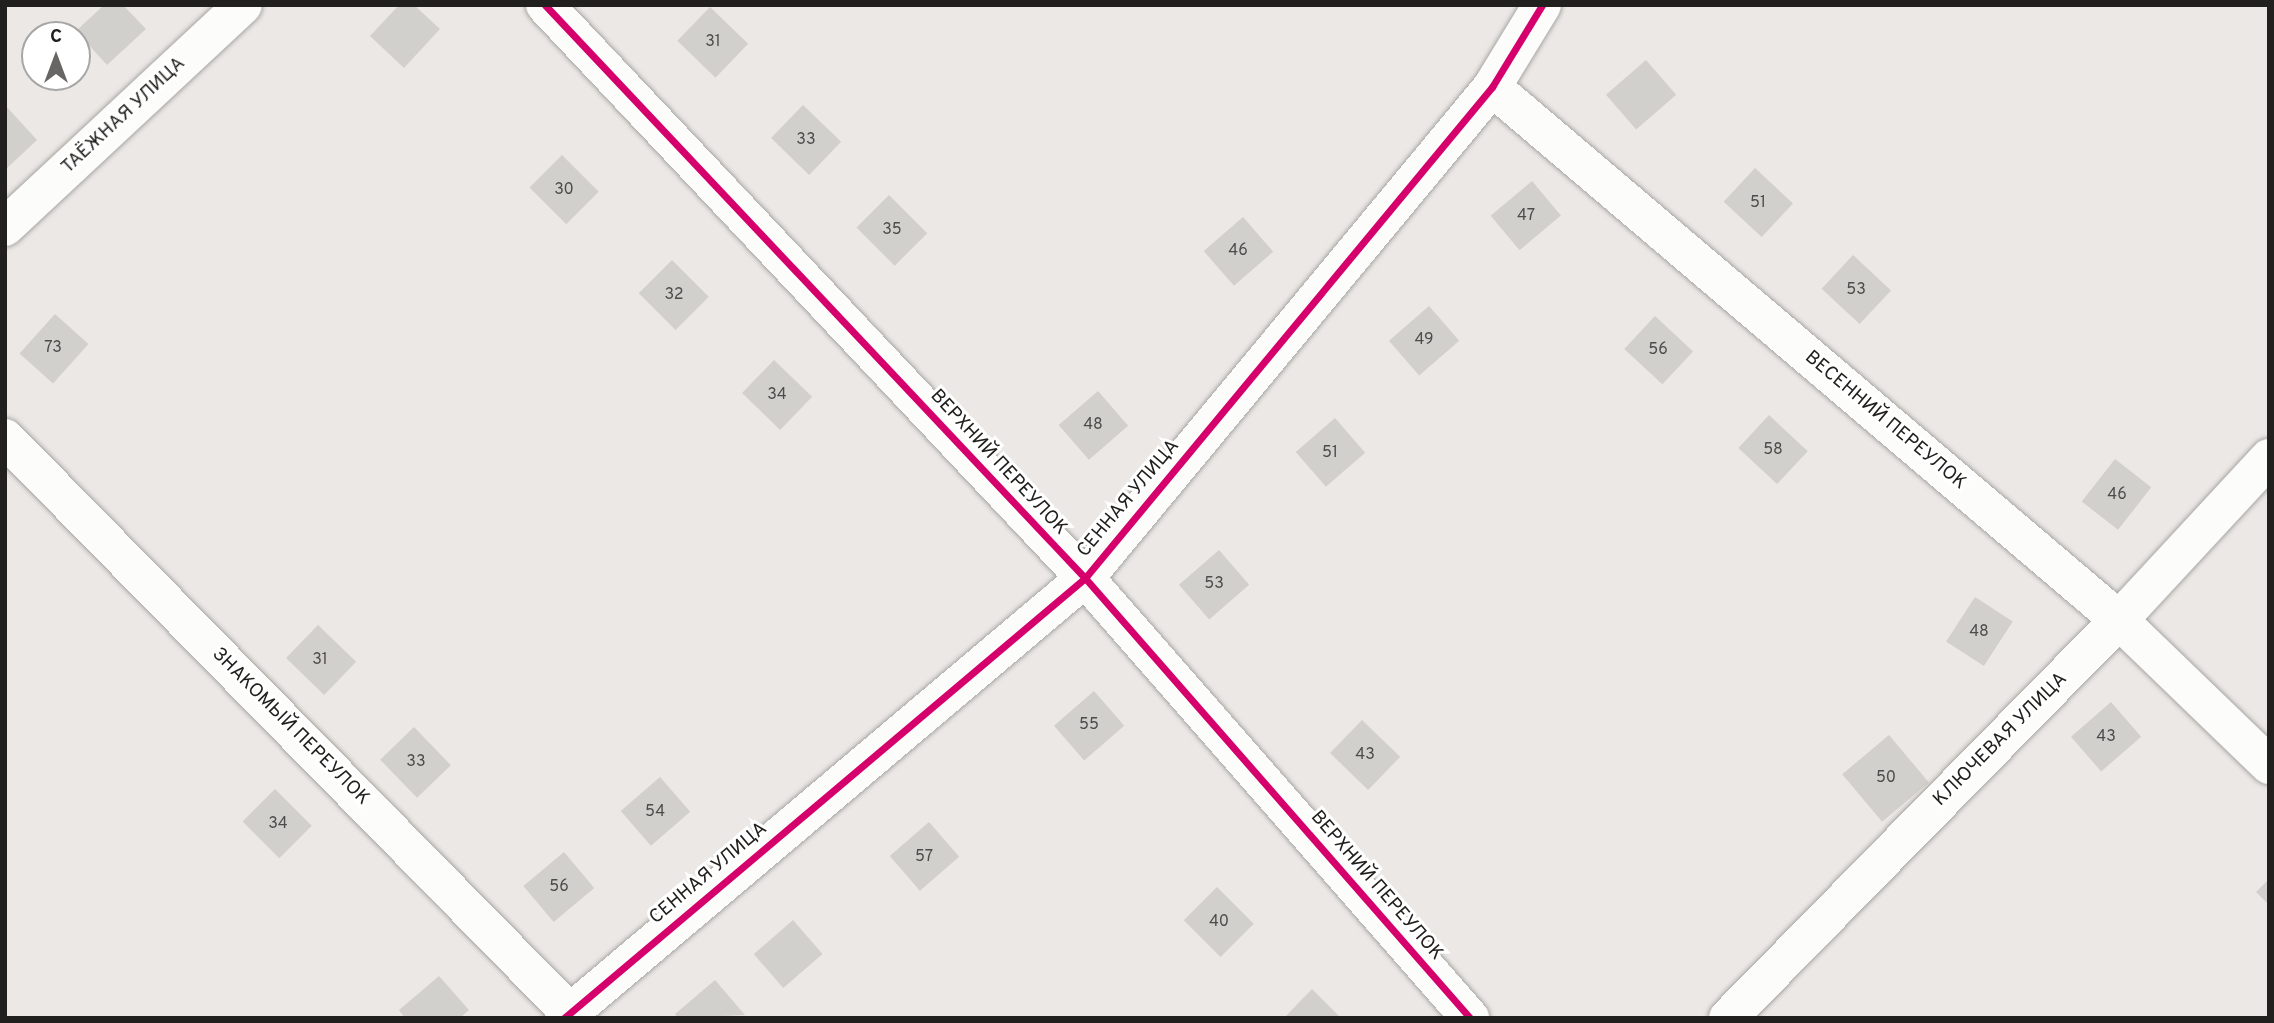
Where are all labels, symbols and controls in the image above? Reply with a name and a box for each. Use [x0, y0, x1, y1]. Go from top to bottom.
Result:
north arrow [21, 21, 91, 91]
text: С [50, 25, 62, 49]
house number: 31 [705, 32, 721, 52]
street label: ТАЁЖНАЯ УЛИЦА [57, 53, 191, 179]
house number: 33 [796, 130, 816, 150]
house number: 30 [554, 180, 574, 200]
house number: 51 [1750, 193, 1766, 213]
house number: 47 [1517, 206, 1535, 226]
house number: 35 [882, 220, 902, 240]
house number: 46 [1228, 241, 1248, 261]
house number: 53 [1846, 280, 1866, 300]
house number: 32 [664, 285, 684, 305]
house number: 49 [1414, 330, 1434, 350]
house number: 73 [44, 338, 62, 358]
house number: 56 [1648, 340, 1668, 360]
street label: ВЕСЕННИЙ ПЕРЕУЛОК [1800, 347, 1970, 495]
house number: 34 [767, 385, 787, 405]
street label: ВЕРХНИЙ ПЕРЕУЛОК [925, 386, 1071, 540]
house number: 48 [1083, 415, 1103, 435]
street label: СЕННАЯ УЛИЦА [1073, 436, 1185, 562]
house number: 58 [1763, 440, 1783, 460]
house number: 51 [1322, 443, 1338, 463]
house number: 46 [2107, 485, 2127, 505]
house number: 53 [1204, 574, 1224, 594]
house number: 48 [1969, 622, 1989, 642]
street label: ЗНАКОМЫЙ ПЕРЕУЛОК [207, 644, 373, 810]
house number: 31 [312, 650, 328, 670]
street label: КЛЮЧЕВАЯ УЛИЦА [1929, 668, 2073, 812]
house number: 55 [1079, 715, 1099, 735]
house number: 43 [2096, 727, 2116, 747]
house number: 43 [1355, 745, 1375, 765]
house number: 33 [406, 752, 426, 772]
house number: 50 [1876, 768, 1896, 788]
house number: 54 [645, 802, 665, 822]
street label: ВЕРХНИЙ ПЕРЕУЛОК [1305, 807, 1447, 965]
house number: 34 [268, 814, 288, 834]
street label: СЕННАЯ УЛИЦА [646, 818, 772, 930]
house number: 57 [915, 847, 933, 867]
house number: 56 [549, 877, 569, 897]
house number: 40 [1209, 912, 1229, 932]

